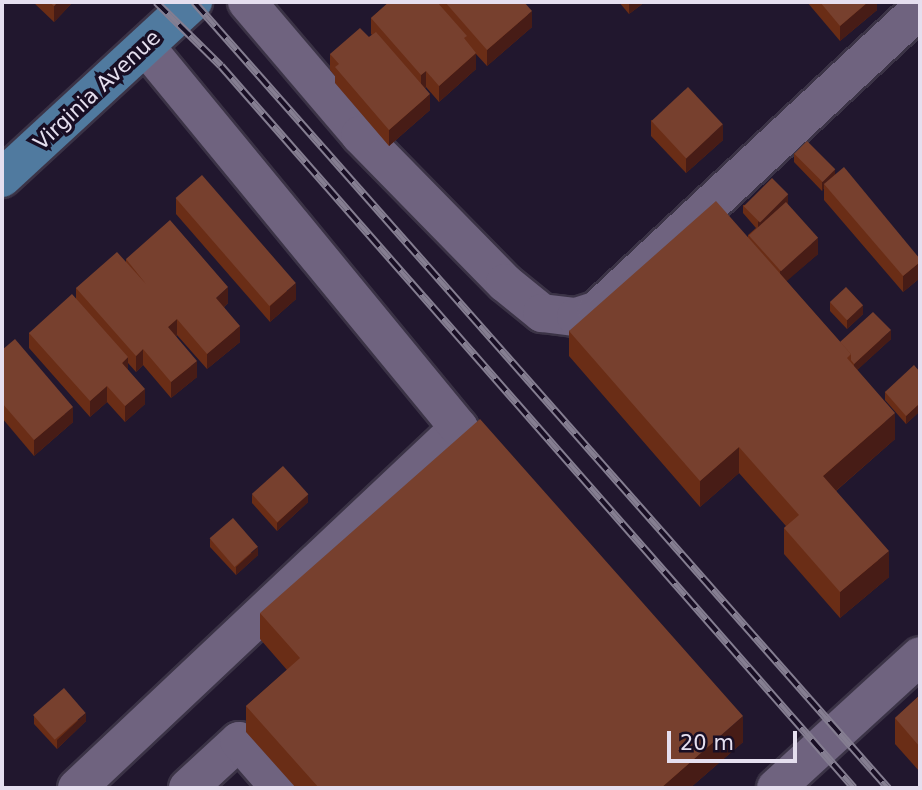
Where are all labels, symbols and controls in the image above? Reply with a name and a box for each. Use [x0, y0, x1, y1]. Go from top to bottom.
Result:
street label: Virginia Avenue [28, 25, 166, 155]
scale bar [670, 716, 800, 760]
text: 20 m [680, 731, 734, 755]

